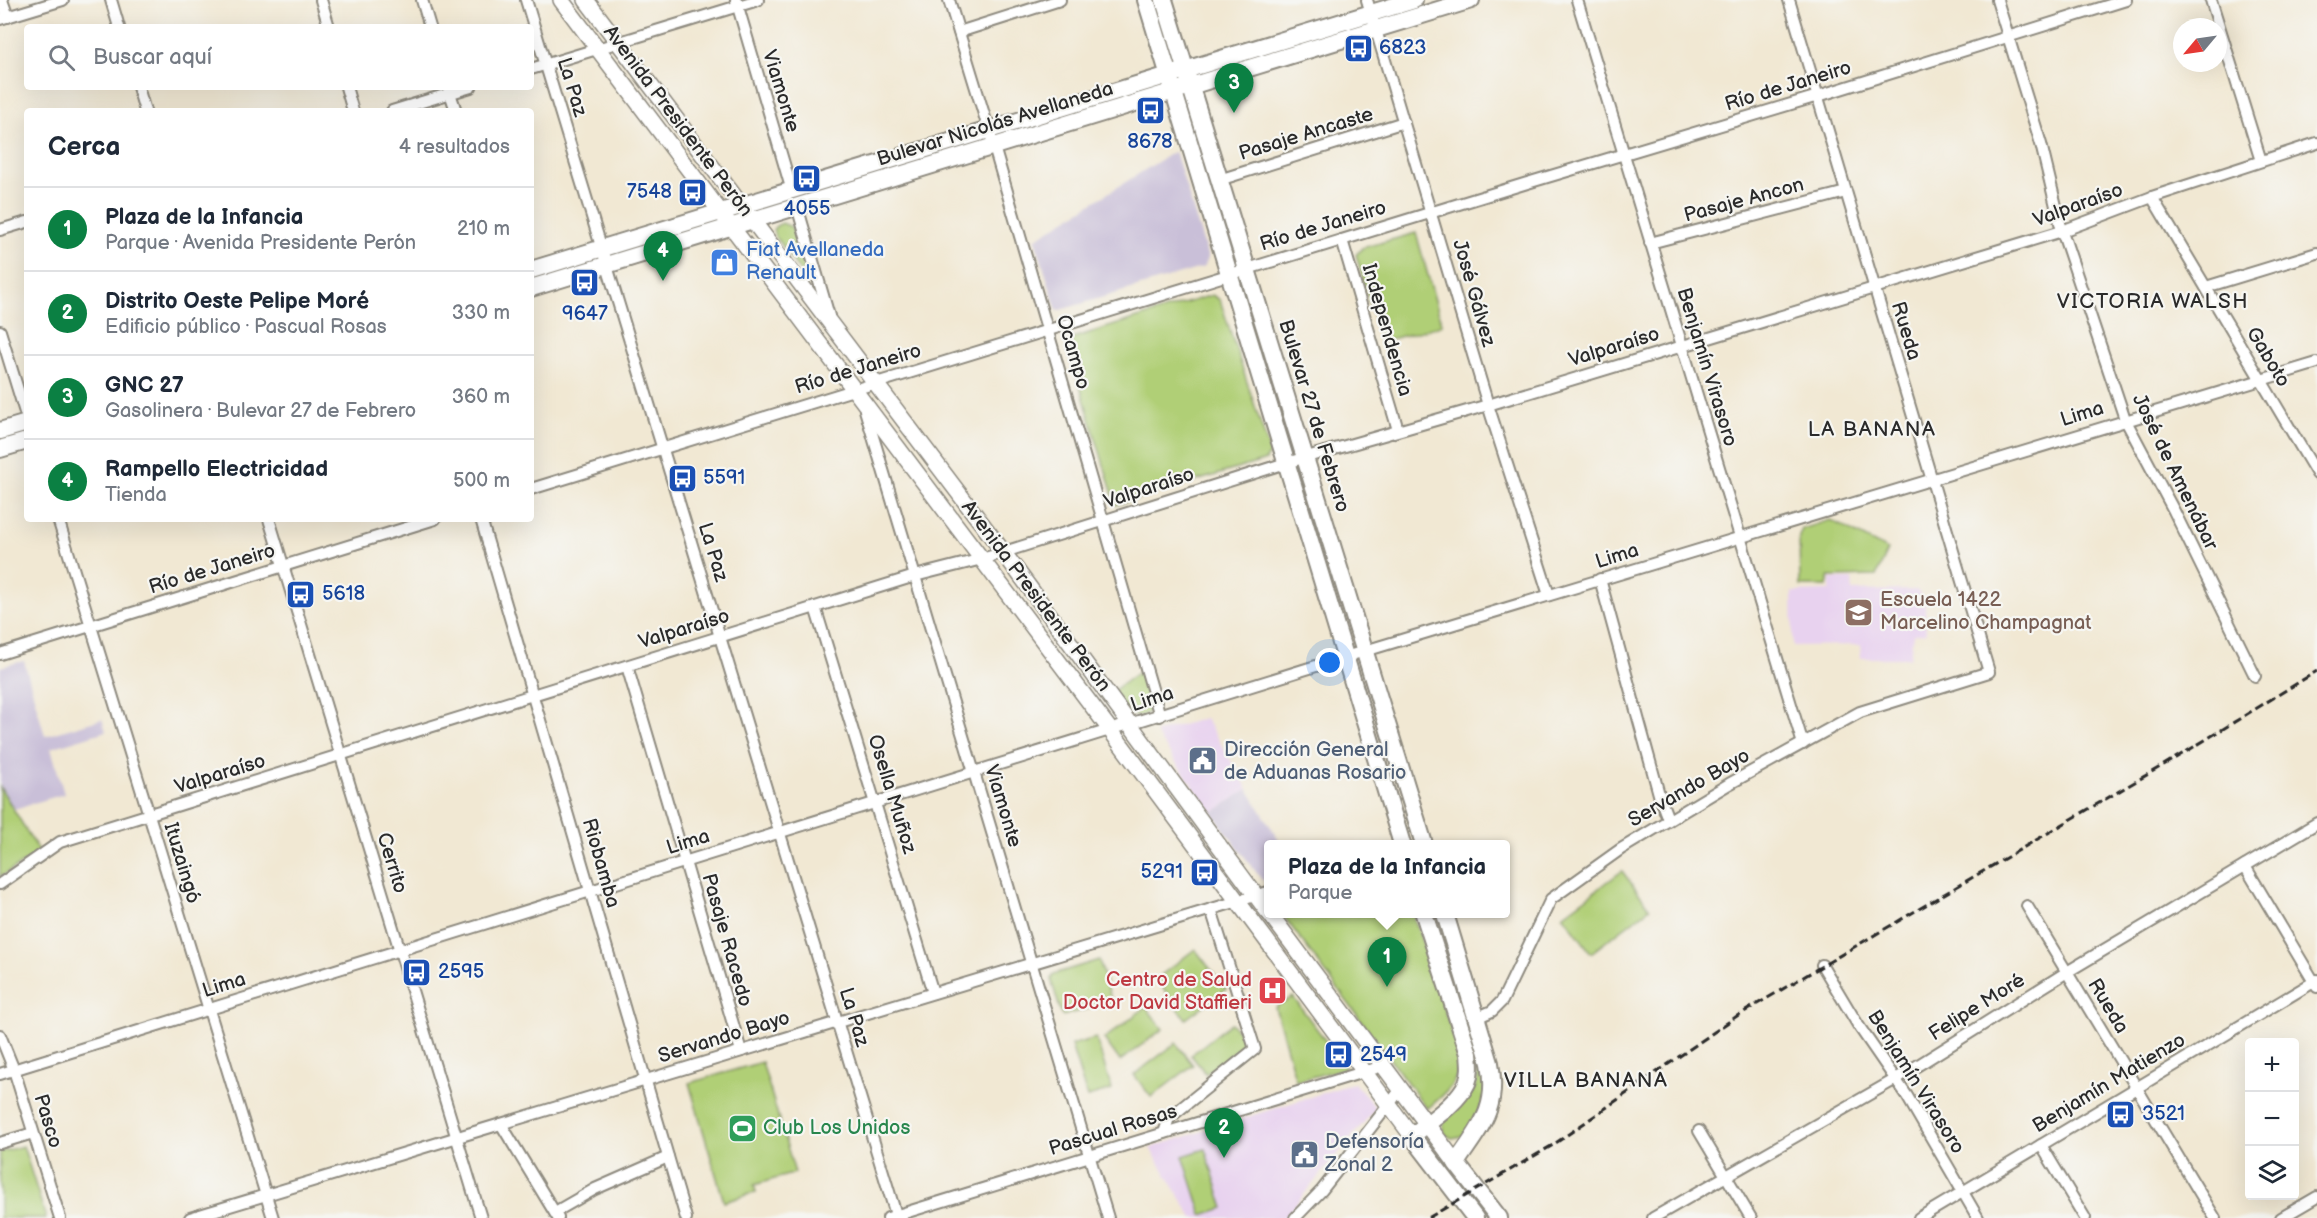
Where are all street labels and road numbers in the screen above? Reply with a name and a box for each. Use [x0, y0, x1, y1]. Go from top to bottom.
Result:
street label: Avenida Presidente Perón [598, 21, 758, 221]
street label: Viamonte [757, 47, 805, 135]
street label: La Paz [552, 55, 592, 120]
street label: Río de Janeiro [1722, 55, 1854, 117]
street label: Bulevar Nicolás Avellaneda [874, 77, 1116, 171]
street label: Pasaje Ancaste [1236, 102, 1376, 166]
street label: Pasaje Ancon [1681, 172, 1807, 228]
street label: Valparaíso [2030, 178, 2126, 232]
street label: Río de Janeiro [1257, 195, 1389, 257]
street label: José Gálvez [1447, 237, 1501, 350]
street label: Independencia [1357, 261, 1417, 399]
street label: Benjamín Virasoro [1671, 285, 1743, 449]
street label: Rueda [1886, 299, 1926, 363]
street label: Ocampo [1051, 312, 1095, 392]
street label: Bulevar 27 de Febrero [1273, 317, 1355, 515]
street label: Valparaíso [1566, 322, 1662, 372]
street label: Gaboto [2241, 323, 2295, 391]
street label: Río de Janeiro [792, 338, 924, 400]
street label: José de Amenábar [2127, 390, 2223, 555]
street label: Lima [2057, 396, 2107, 432]
street label: Valparaíso [1101, 462, 1197, 514]
street label: Avenida Presidente Perón [956, 496, 1116, 696]
street label: La Paz [693, 520, 733, 585]
street label: Río de Janeiro [146, 538, 278, 600]
street label: Lima [1592, 538, 1642, 574]
street label: Valparaíso [636, 604, 732, 654]
street label: Lima [1127, 681, 1177, 717]
street label: Osella Muñoz [863, 732, 922, 857]
street label: Servando Bayo [1624, 744, 1754, 832]
street label: Valparaíso [172, 749, 268, 799]
street label: Viamonte [979, 762, 1027, 850]
street label: Riobamba [577, 815, 625, 911]
street label: Ituzaingó [158, 820, 206, 906]
street label: Lima [663, 824, 713, 860]
street label: Cerrito [371, 830, 413, 896]
street label: Pasaje Racedo [697, 871, 757, 1009]
street label: Lima [199, 967, 249, 1003]
street label: Felipe Moré [1925, 968, 2029, 1046]
street label: Rueda [2082, 974, 2134, 1038]
street label: La Paz [834, 985, 874, 1050]
street label: Servando Bayo [655, 1006, 793, 1068]
street label: Benjamín Virasoro [1862, 1006, 1970, 1158]
street label: Benjamín Matienzo [2028, 1028, 2190, 1138]
street label: Pasco [28, 1091, 68, 1151]
street label: Pascual Rosas [1046, 1099, 1180, 1161]

